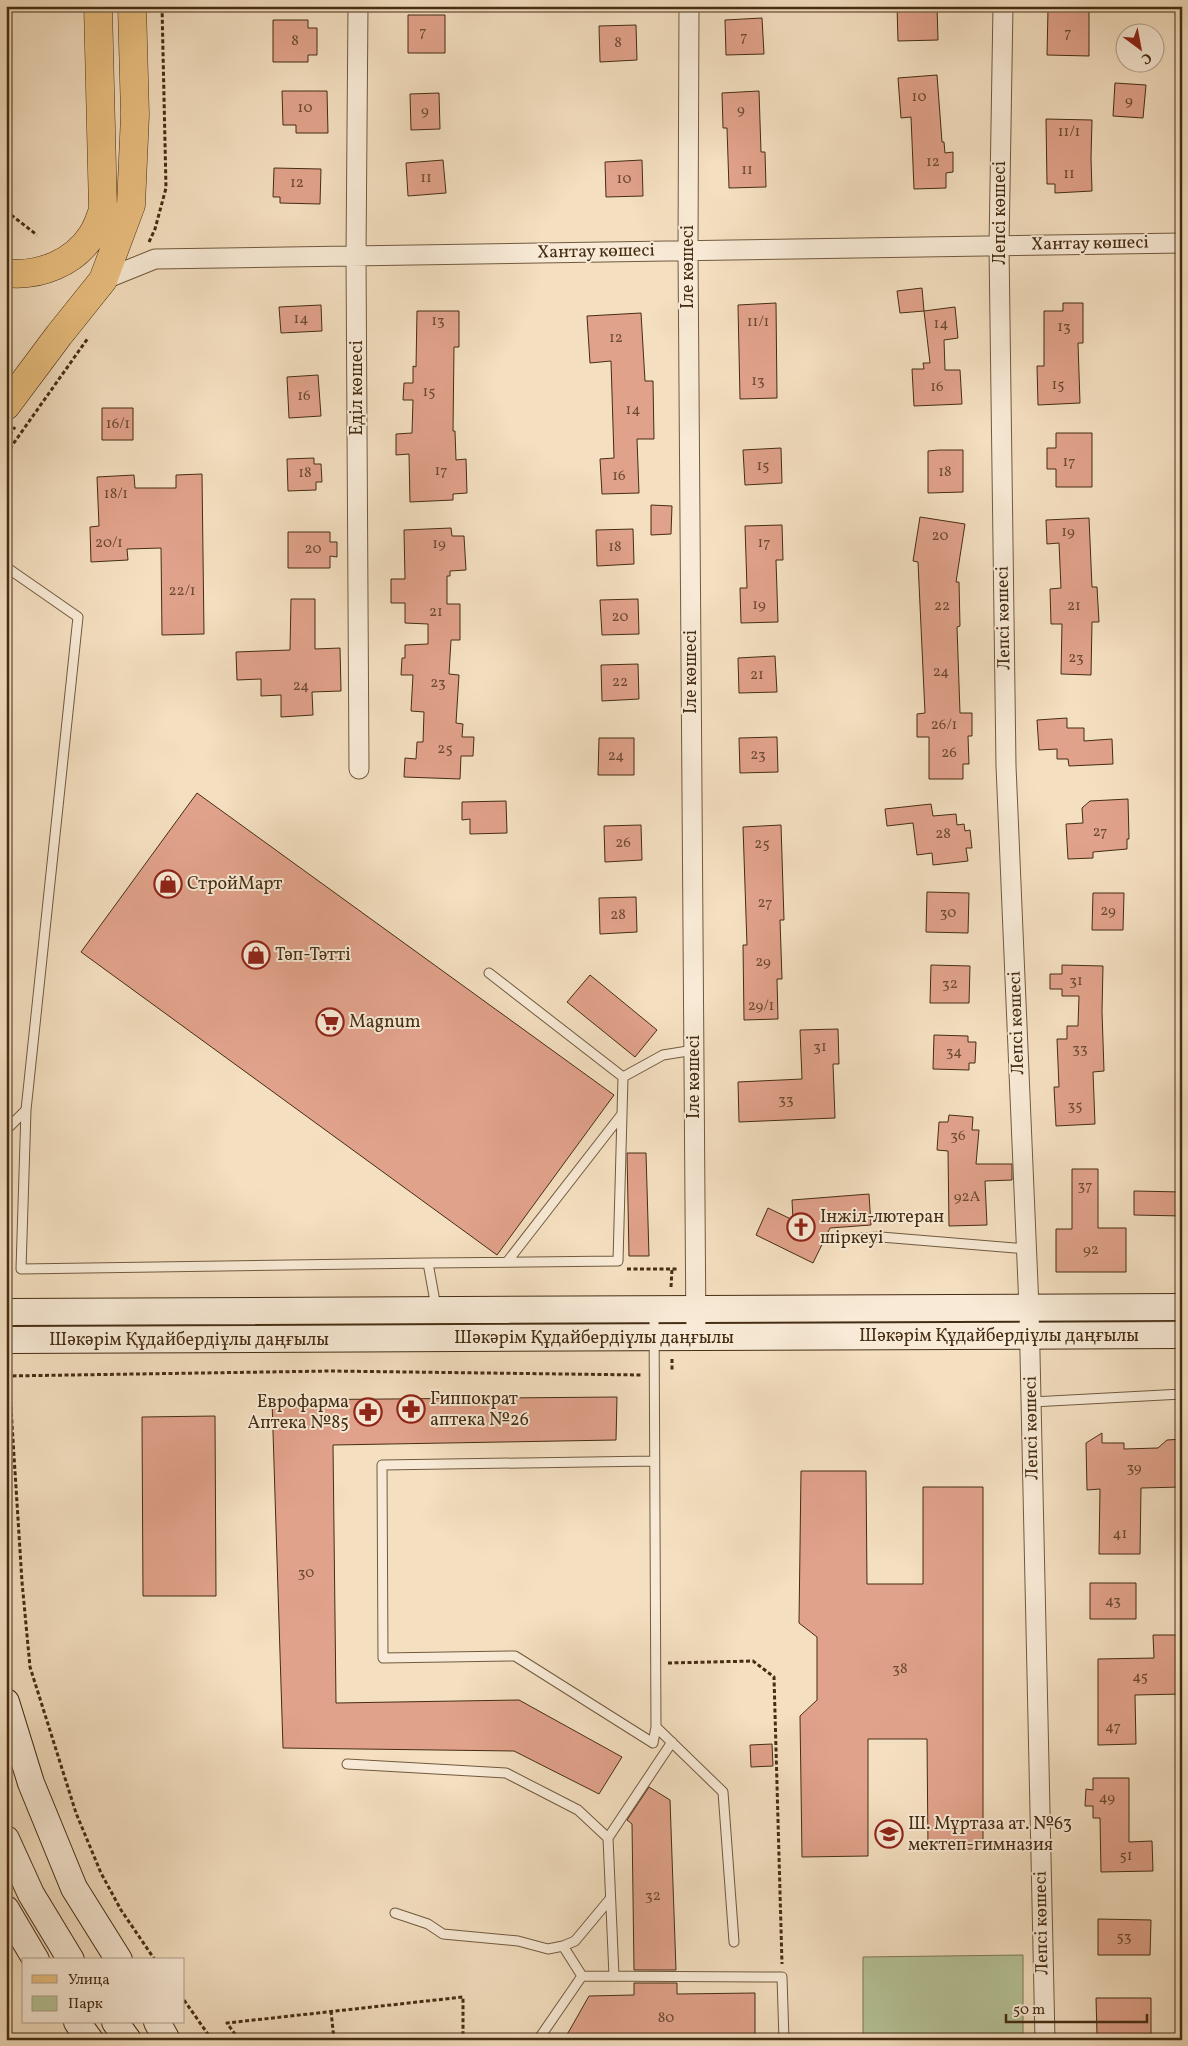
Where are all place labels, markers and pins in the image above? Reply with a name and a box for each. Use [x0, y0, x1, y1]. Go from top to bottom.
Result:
shop icon: СтройМарт [153, 869, 183, 899]
place label: СтройМарт [187, 872, 282, 897]
shop icon: Тәп-Тәтті [241, 940, 271, 970]
place label: Тәп-Тәтті [275, 943, 351, 968]
supermarket icon: Magnum [315, 1007, 345, 1037]
place label: Magnum [349, 1010, 421, 1035]
place label: Інжіл-лютеран шіркеуі [820, 1205, 944, 1251]
church icon: Інжіл-лютеран шіркеуі [786, 1212, 816, 1242]
place label: Гиппократ аптека №26 [430, 1387, 529, 1433]
place label: Еврофарма Аптека №85 [248, 1390, 349, 1436]
pharmacy icon: Гиппократ аптека №26 [396, 1394, 426, 1424]
pharmacy icon: Еврофарма Аптека №85 [353, 1397, 383, 1427]
place label: Ш. Мұртаза ат. №63 мектеп-гимназия [908, 1812, 1072, 1858]
school or university icon: Ш. Мұртаза ат. №63 мектеп-гимназия [874, 1819, 904, 1849]

